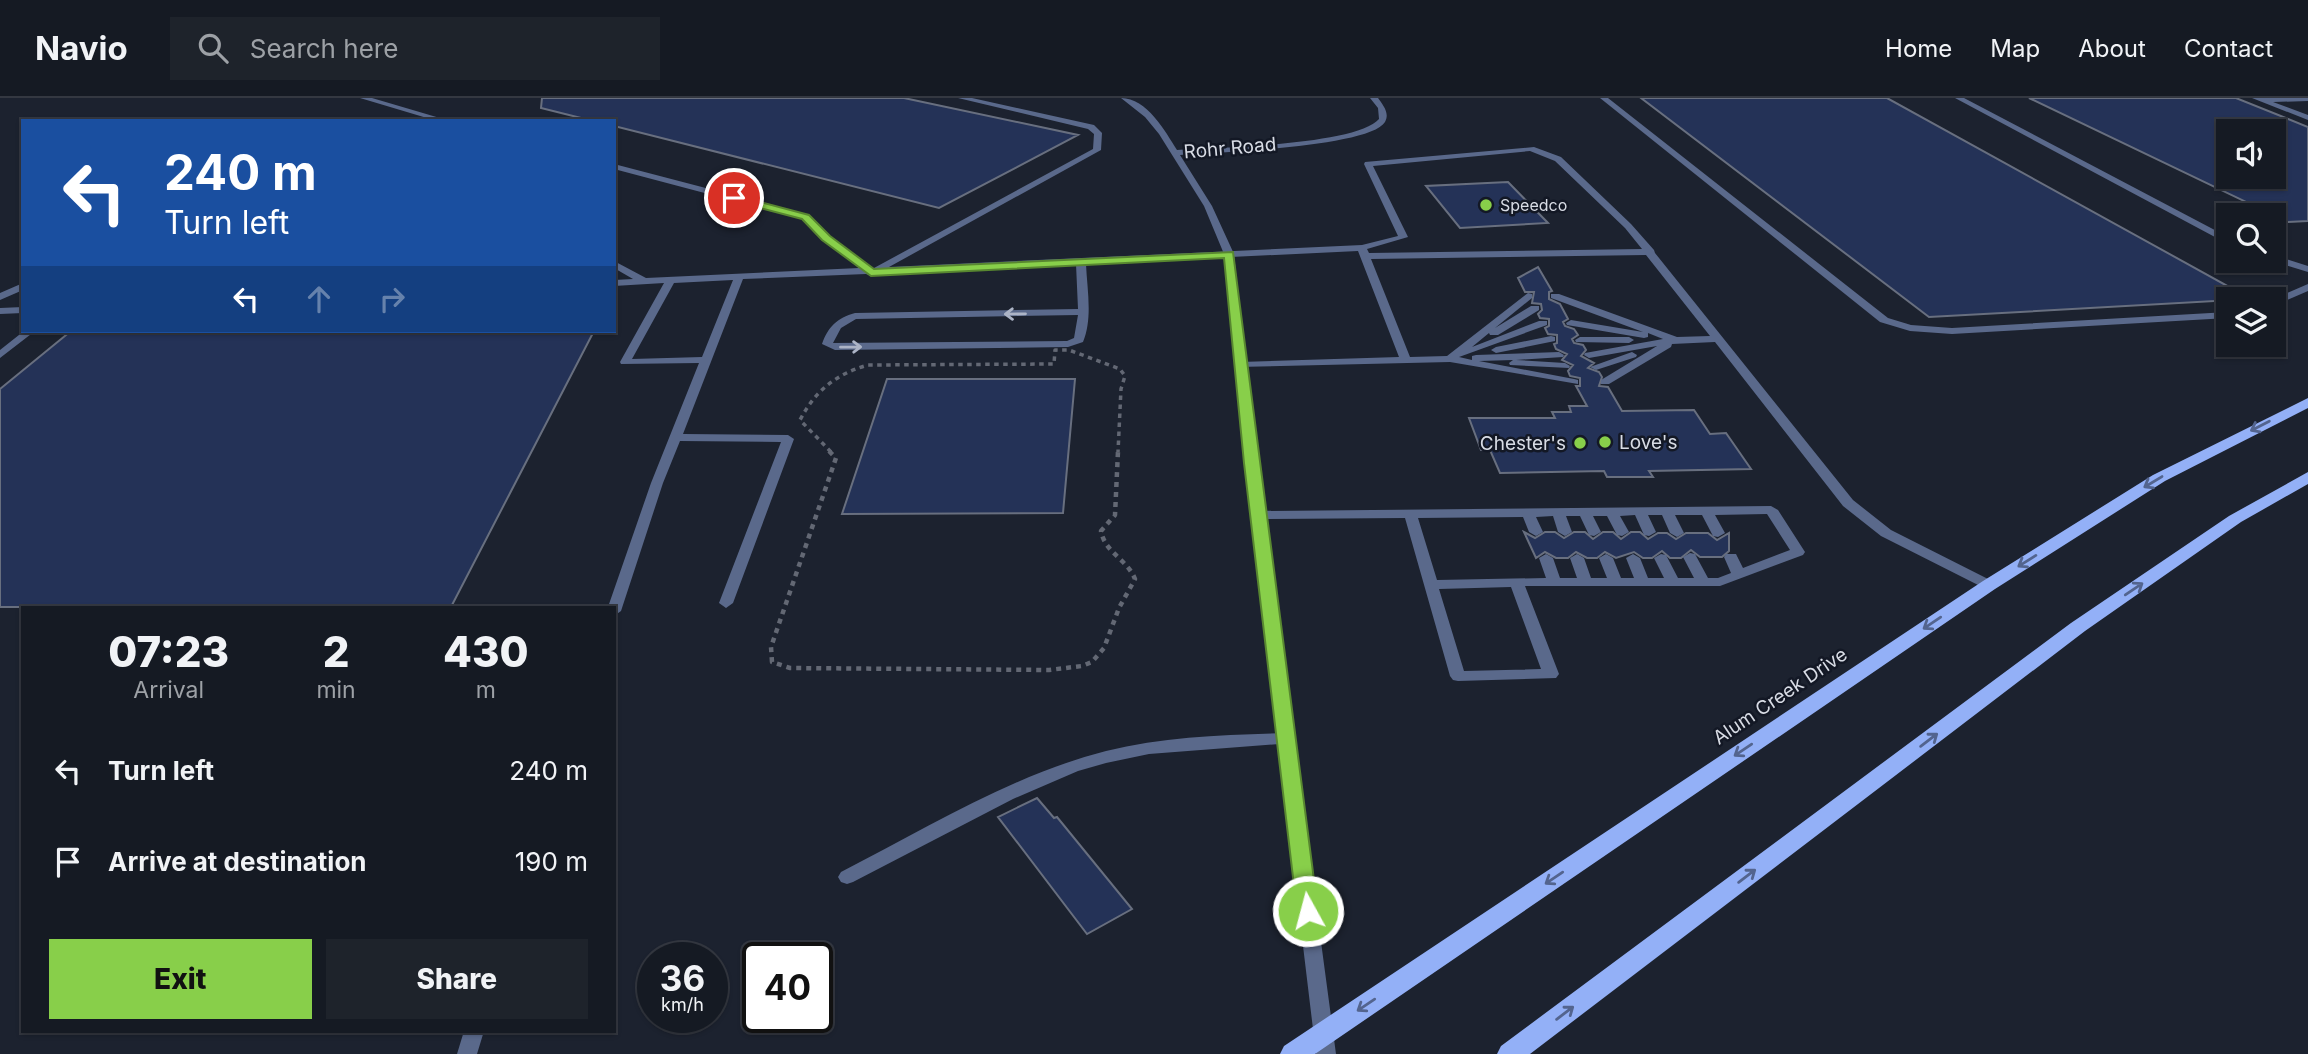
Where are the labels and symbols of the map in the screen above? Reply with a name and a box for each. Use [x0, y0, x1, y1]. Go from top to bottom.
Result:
street label: Rohr Road [1183, 132, 1277, 164]
pin [704, 168, 764, 228]
place label: Speedco [1500, 195, 1567, 215]
marker: Speedco [1478, 197, 1494, 213]
one-way arrow [1004, 307, 1027, 321]
one-way arrow [839, 340, 862, 354]
one-way arrow [2250, 419, 2271, 433]
place label: Love's [1619, 431, 1678, 454]
place label: Chester's [1480, 432, 1566, 455]
marker: Love's [1597, 434, 1613, 450]
marker: Chester's [1572, 435, 1588, 451]
one-way arrow [2143, 476, 2163, 490]
one-way arrow [2018, 554, 2038, 568]
one-way arrow [2124, 581, 2143, 596]
one-way arrow [1923, 616, 1942, 630]
street label: Alum Creek Drive [1709, 643, 1851, 749]
one-way arrow [1919, 732, 1937, 747]
one-way arrow [1734, 743, 1753, 757]
one-way arrow [1737, 869, 1756, 884]
one-way arrow [1545, 871, 1565, 885]
position arrow [1271, 874, 1345, 948]
speed limit sign: 40 [742, 942, 833, 1033]
one-way arrow [1357, 998, 1376, 1012]
one-way arrow [1555, 1006, 1574, 1020]

